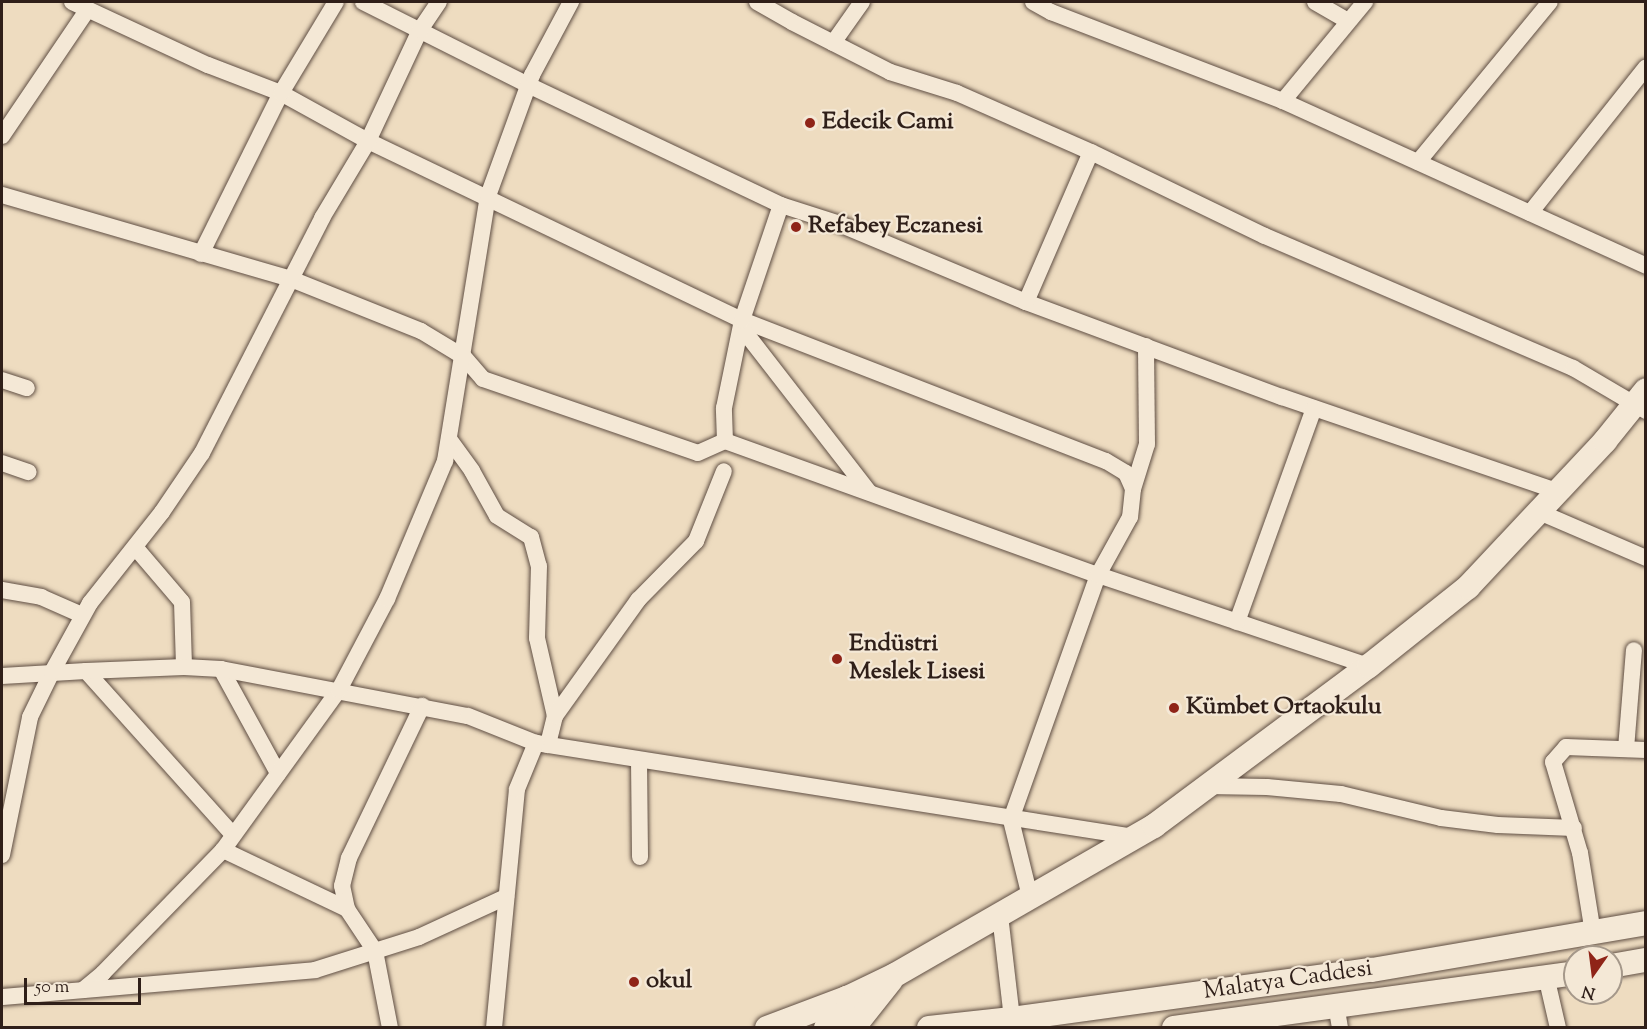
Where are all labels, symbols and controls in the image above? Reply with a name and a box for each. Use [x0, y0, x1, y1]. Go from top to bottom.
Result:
place label: Edecik Cami [822, 109, 954, 137]
marker: Edecik Cami [803, 116, 817, 130]
place label: Refabey Eczanesi [808, 213, 983, 241]
marker: Refabey Eczanesi [789, 220, 803, 234]
place label: Endüstri Meslek Lisesi [849, 631, 985, 687]
marker: Endüstri Meslek Lisesi [830, 652, 844, 666]
place label: Kümbet Ortaokulu [1186, 694, 1382, 722]
marker: Kümbet Ortaokulu [1167, 701, 1181, 715]
north arrow [1563, 945, 1623, 1005]
street label: Malatya Caddesi [1201, 955, 1375, 1007]
scale bar [27, 966, 144, 1004]
place label: okul [646, 968, 692, 996]
text: 50 m [35, 975, 69, 1001]
marker: okul [627, 975, 641, 989]
text: N [1580, 978, 1598, 1004]

